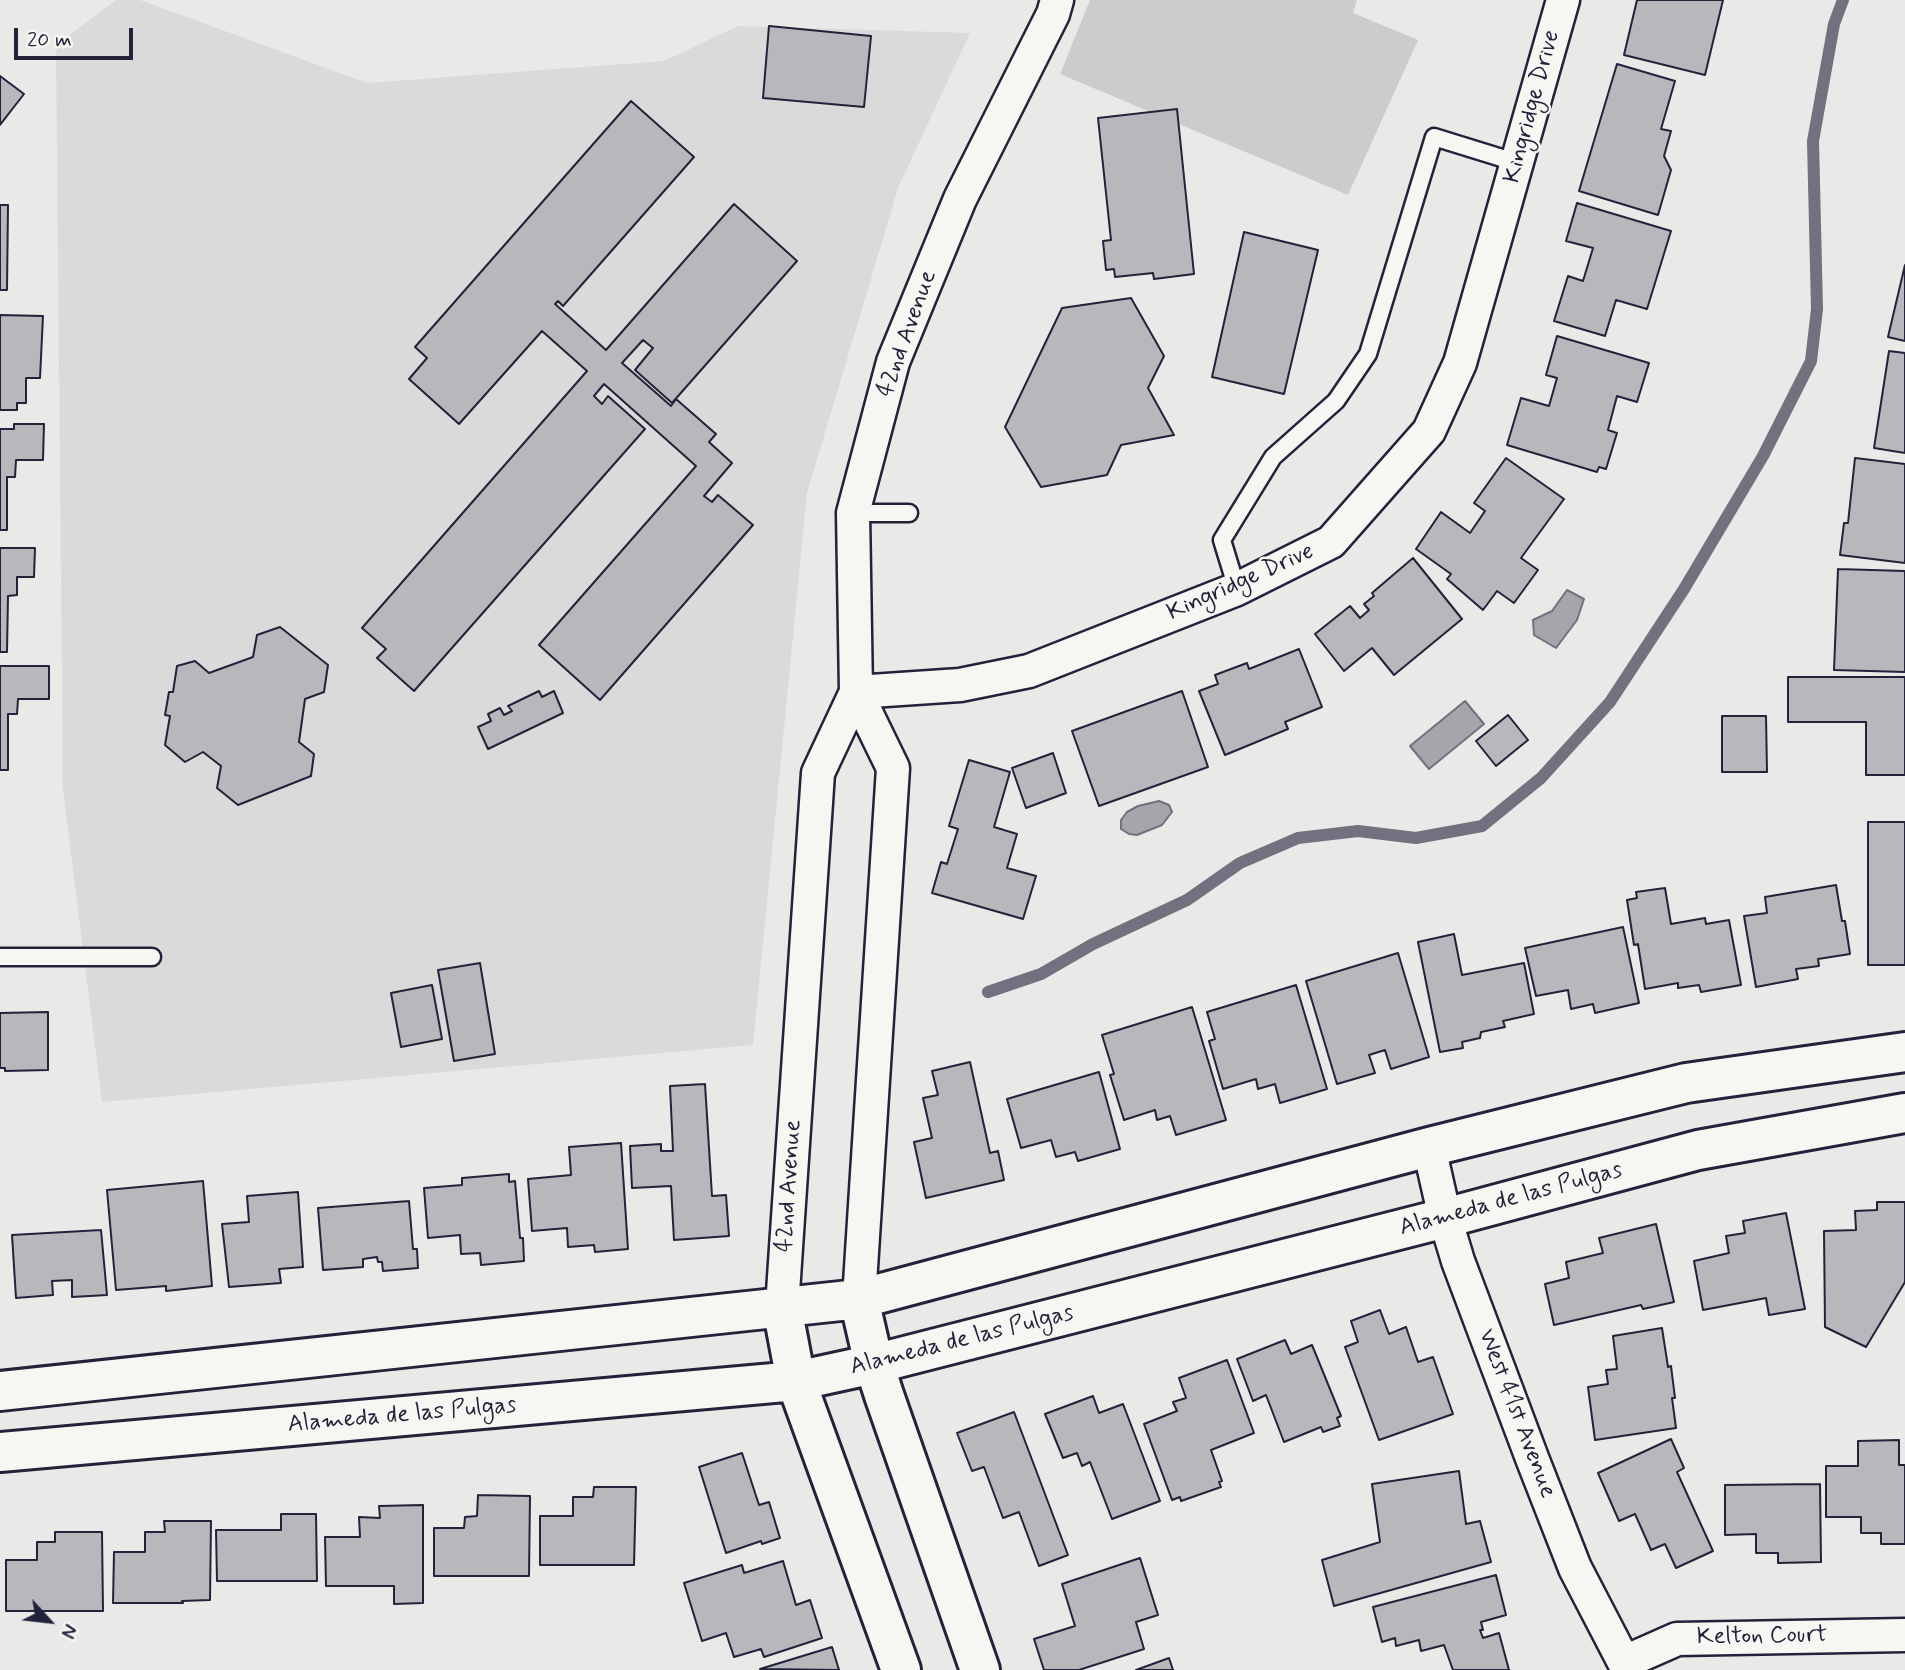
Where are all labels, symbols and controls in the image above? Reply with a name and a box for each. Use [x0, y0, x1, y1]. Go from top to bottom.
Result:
scale bar [18, 14, 136, 58]
text: 20 m [27, 26, 72, 54]
street label: Kingridge Drive [1499, 27, 1567, 187]
street label: 42nd Avenue [872, 267, 944, 401]
street label: Kingridge Drive [1163, 538, 1319, 628]
street label: 42nd Avenue [771, 1119, 809, 1253]
street label: Alameda de las Pulgas [1396, 1156, 1626, 1244]
street label: Alameda de las Pulgas [847, 1299, 1077, 1383]
street label: West 41st Avenue [1471, 1326, 1561, 1502]
street label: Alameda de las Pulgas [286, 1392, 518, 1440]
north arrow [14, 1586, 84, 1656]
text: N [54, 1619, 82, 1642]
street label: Kelton Court [1696, 1621, 1828, 1653]

